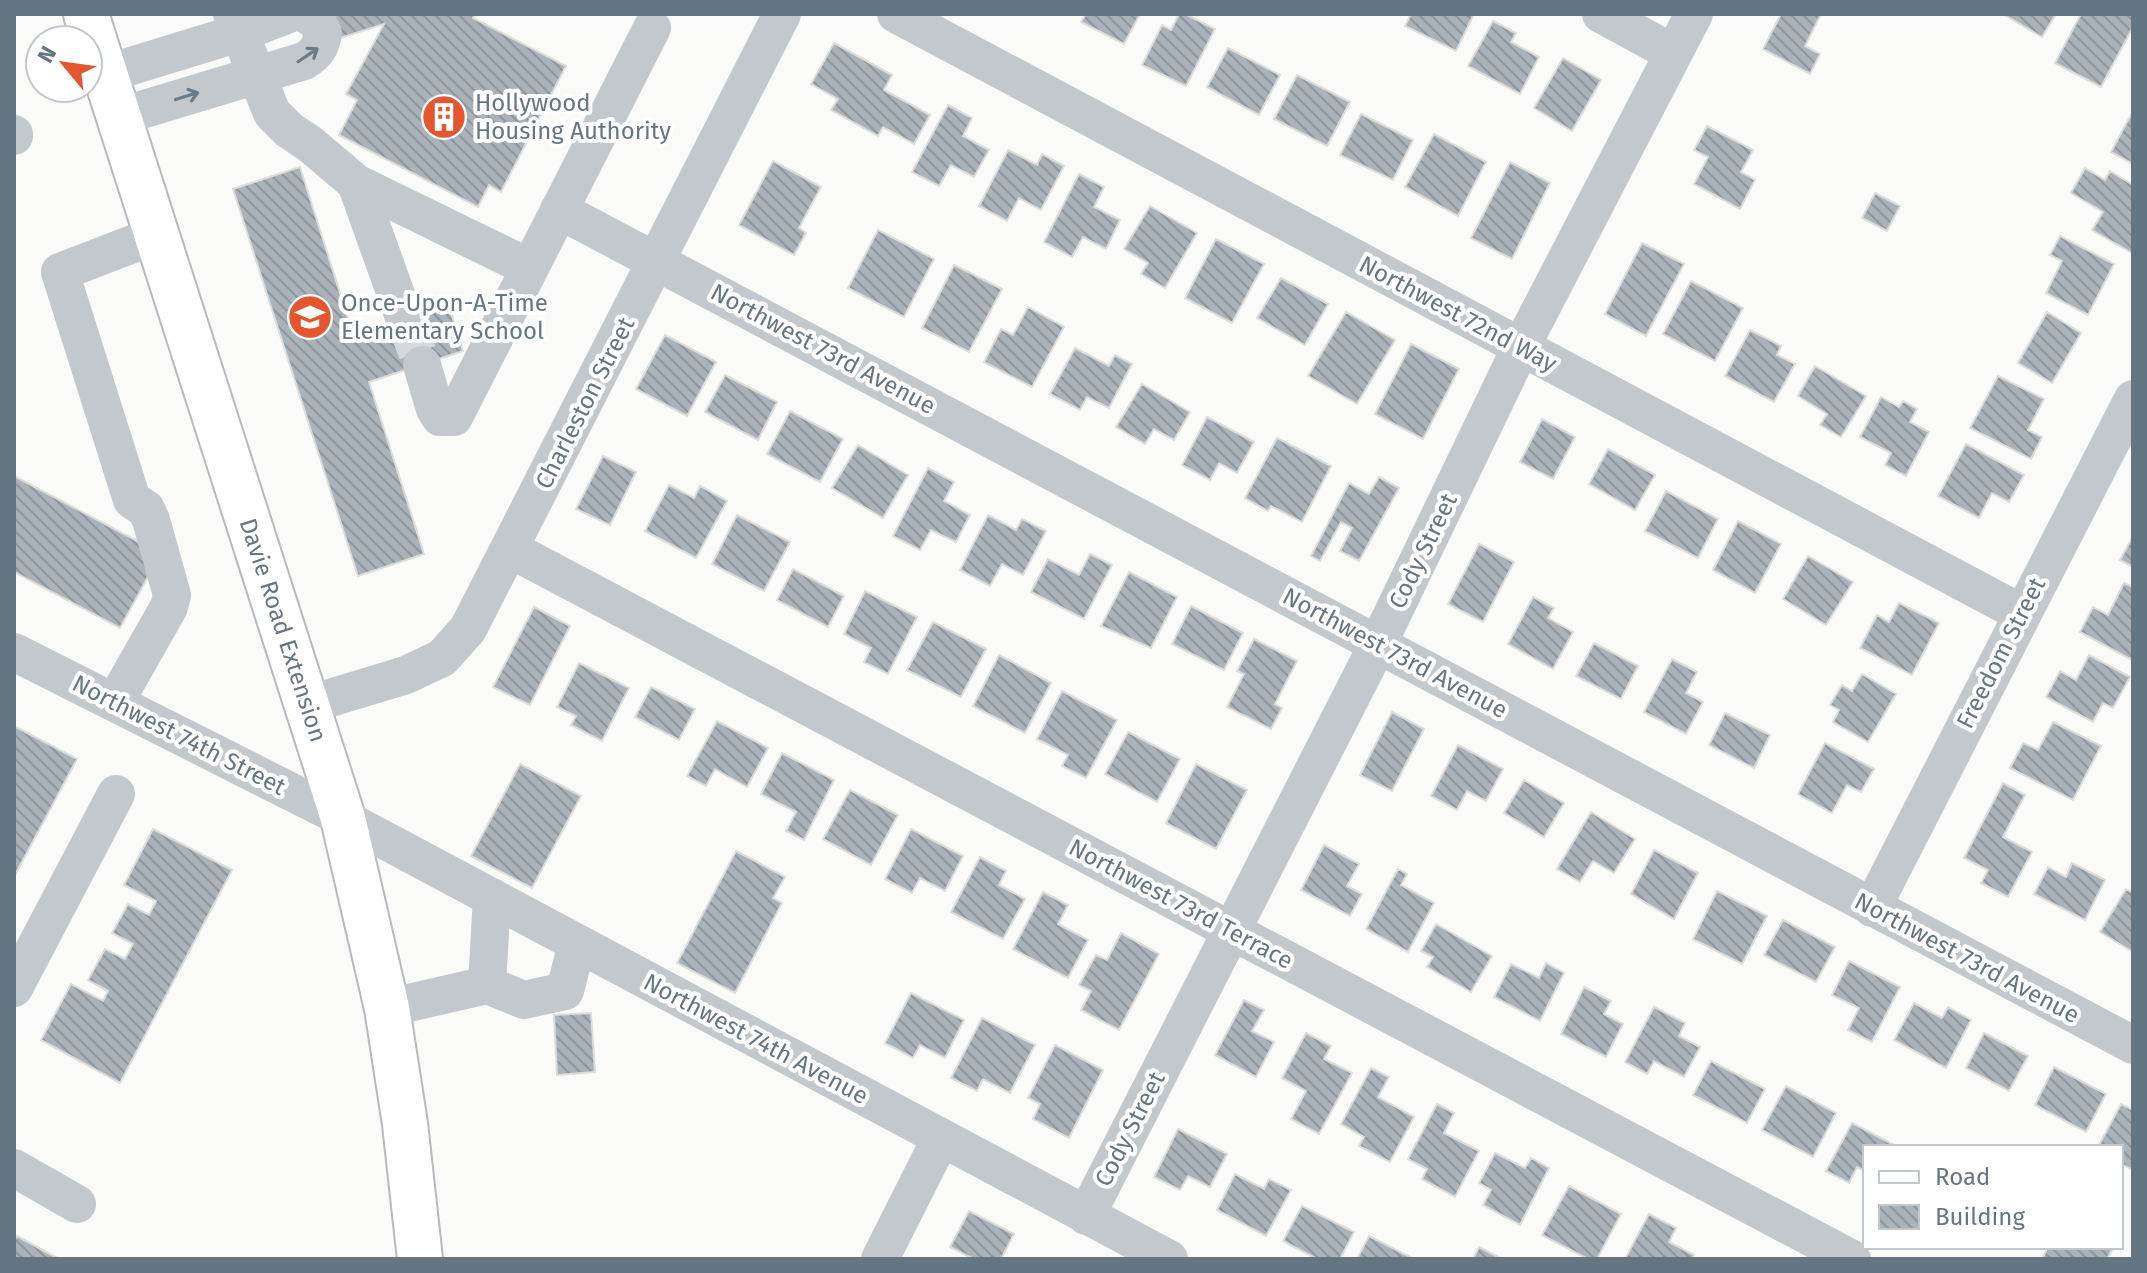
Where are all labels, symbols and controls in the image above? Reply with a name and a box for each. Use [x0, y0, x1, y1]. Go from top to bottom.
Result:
north arrow [24, 24, 104, 104]
text: N [32, 42, 62, 67]
one-way arrow [296, 47, 319, 64]
one-way arrow [174, 87, 199, 102]
place label: Hollywood Housing Authority [475, 89, 671, 145]
building icon: Hollywood Housing Authority [420, 93, 468, 141]
street label: Northwest 72nd Way [1355, 250, 1562, 378]
street label: Northwest 73rd Avenue [706, 278, 940, 420]
place label: Once-Upon-A-Time Elementary School [341, 289, 548, 345]
school or university icon: Once-Upon-A-Time Elementary School [286, 293, 334, 341]
street label: Charleston Street [530, 312, 640, 493]
street label: Cody Street [1383, 489, 1463, 613]
street label: Davie Road Extension [234, 515, 332, 745]
street label: Freedom Street [1951, 572, 2051, 733]
street label: Northwest 73rd Avenue [1278, 582, 1512, 724]
street label: Northwest 74th Street [68, 669, 291, 801]
street label: Northwest 73rd Terrace [1064, 833, 1298, 975]
street label: Northwest 73rd Avenue [1850, 887, 2084, 1029]
street label: Northwest 74th Avenue [639, 968, 873, 1110]
street label: Cody Street [1089, 1067, 1171, 1191]
legend [1863, 1145, 2123, 1249]
text: Road [1935, 1163, 1990, 1191]
text: Building [1935, 1203, 2025, 1231]

